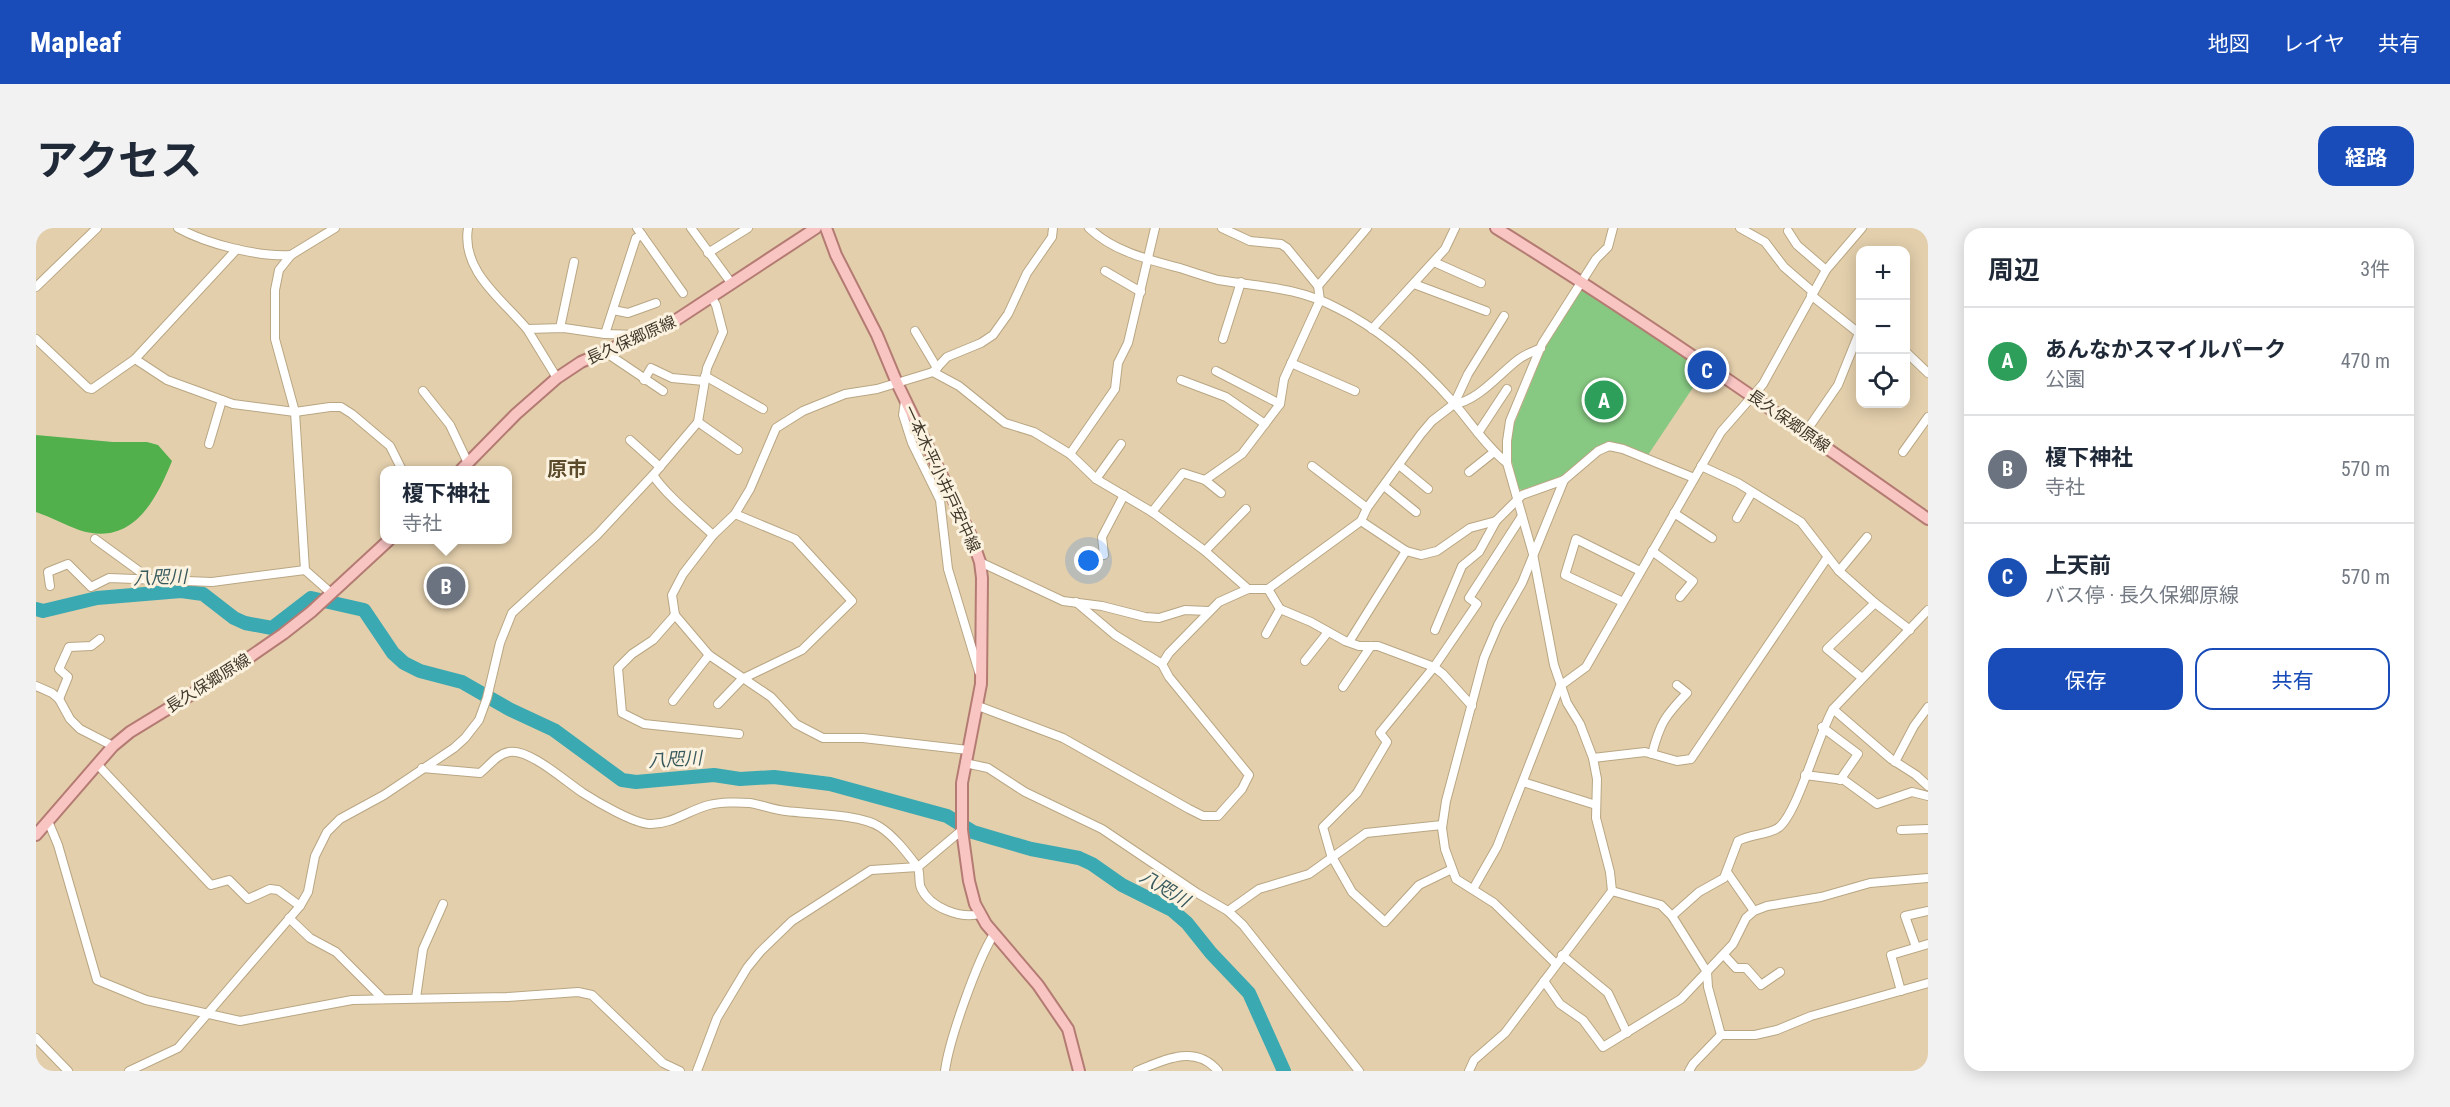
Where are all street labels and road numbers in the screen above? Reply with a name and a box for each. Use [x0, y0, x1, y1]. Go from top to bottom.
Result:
street label: 長久保郷原線 [583, 312, 679, 368]
street label: 長久保郷原線 [1744, 386, 1834, 456]
street label: 一本木平小井戸安中線 [900, 402, 984, 556]
street label: 長久保郷原線 [162, 650, 254, 716]

